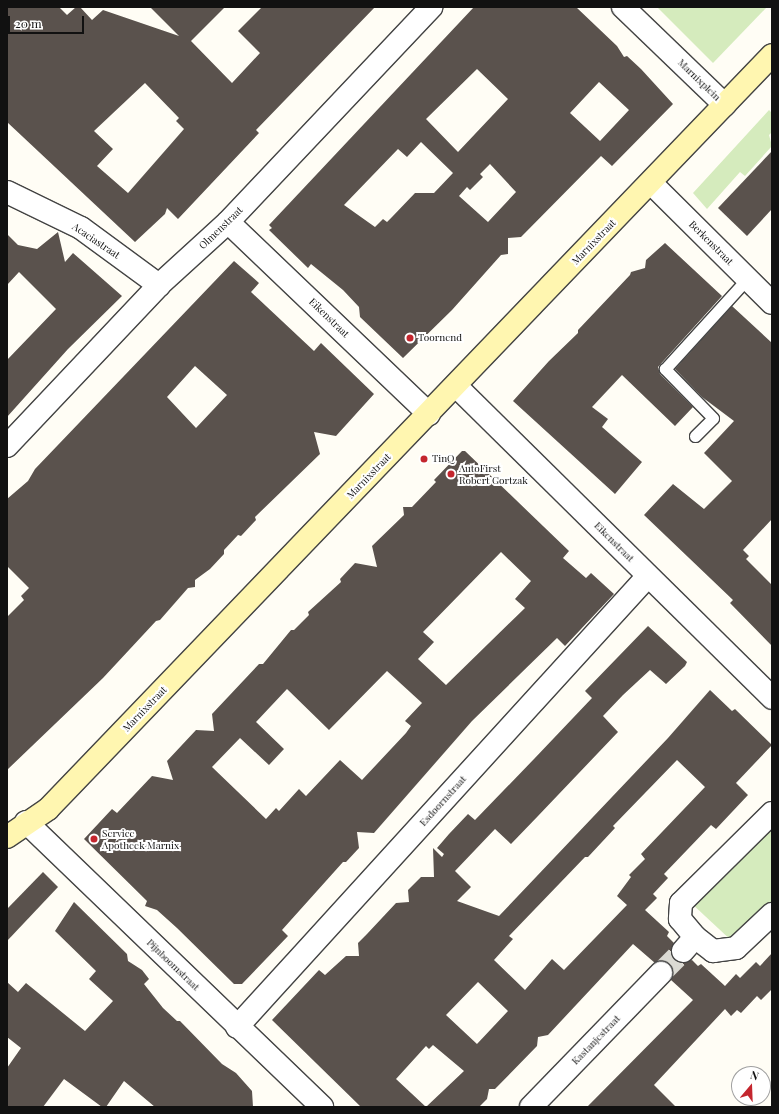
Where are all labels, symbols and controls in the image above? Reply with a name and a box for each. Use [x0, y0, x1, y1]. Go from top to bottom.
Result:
scale bar [10, 8, 86, 34]
text: 20 m [15, 15, 42, 31]
street label: Marnixplein [675, 57, 723, 103]
street label: Olmenstraat [197, 204, 245, 252]
street label: Marnixstraat [569, 217, 619, 267]
street label: Berkenstraat [686, 218, 736, 268]
street label: Acaciastraat [70, 221, 122, 261]
street label: Eikenstraat [306, 296, 352, 340]
place label: Toornend [418, 332, 462, 344]
marker: Toornend [405, 333, 415, 343]
street label: Marnixstraat [344, 451, 394, 501]
place label: TinQ [432, 453, 454, 465]
marker: TinQ [419, 454, 429, 464]
place label: AutoFirst Robert Gortzak [459, 462, 528, 486]
marker: AutoFirst Robert Gortzak [446, 469, 456, 479]
street label: Eikenstraat [592, 520, 636, 564]
street label: Marnixstraat [120, 684, 170, 734]
street label: Esdoornstraat [417, 773, 469, 829]
place label: Service Apotheek Marnix [102, 827, 179, 850]
marker: Service Apotheek Marnix [89, 834, 99, 844]
street label: Pijnboomstraat [144, 937, 202, 993]
street label: Kastanjestraat [569, 1013, 623, 1067]
north arrow [731, 1066, 771, 1106]
text: N [749, 1067, 761, 1084]

